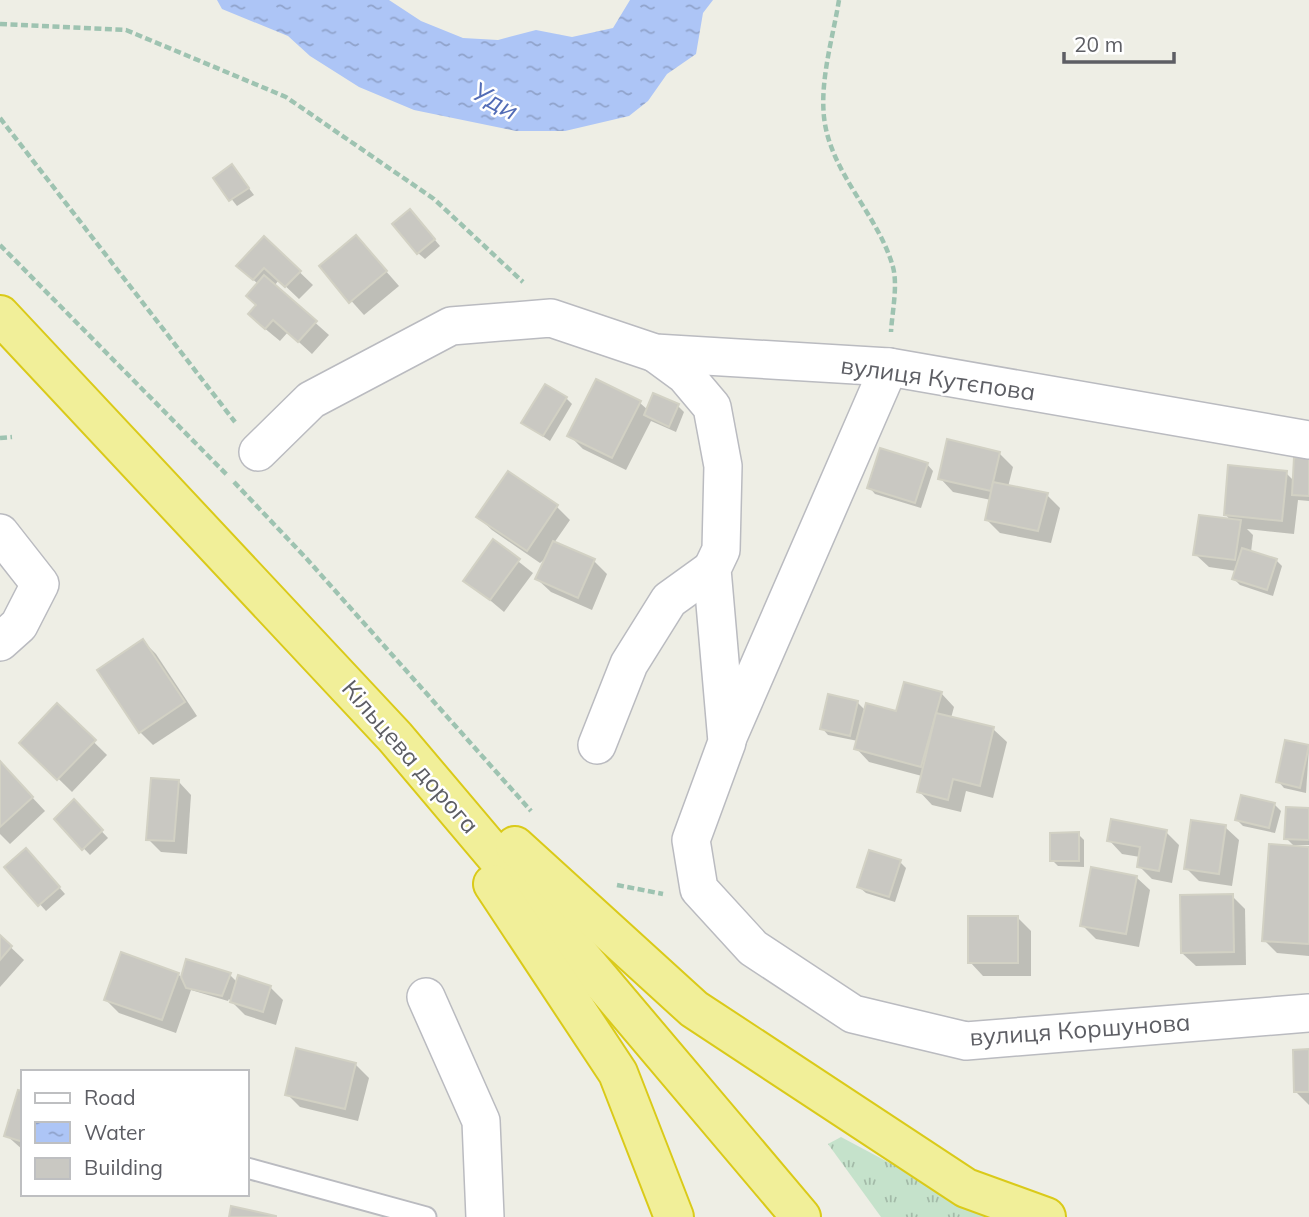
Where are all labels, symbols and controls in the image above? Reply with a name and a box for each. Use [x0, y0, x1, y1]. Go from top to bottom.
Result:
scale bar [1064, 21, 1174, 65]
text: 20 m [1074, 31, 1123, 57]
water label: Уди [466, 74, 524, 127]
street label: вулиця Кутєпова [839, 350, 1037, 407]
street label: Кільцева дорога [336, 673, 486, 839]
street label: вулиця Коршунова [969, 1006, 1191, 1052]
legend [21, 1070, 248, 1196]
text: Road [84, 1084, 135, 1110]
text: Water [84, 1119, 145, 1145]
text: Building [84, 1154, 163, 1180]

